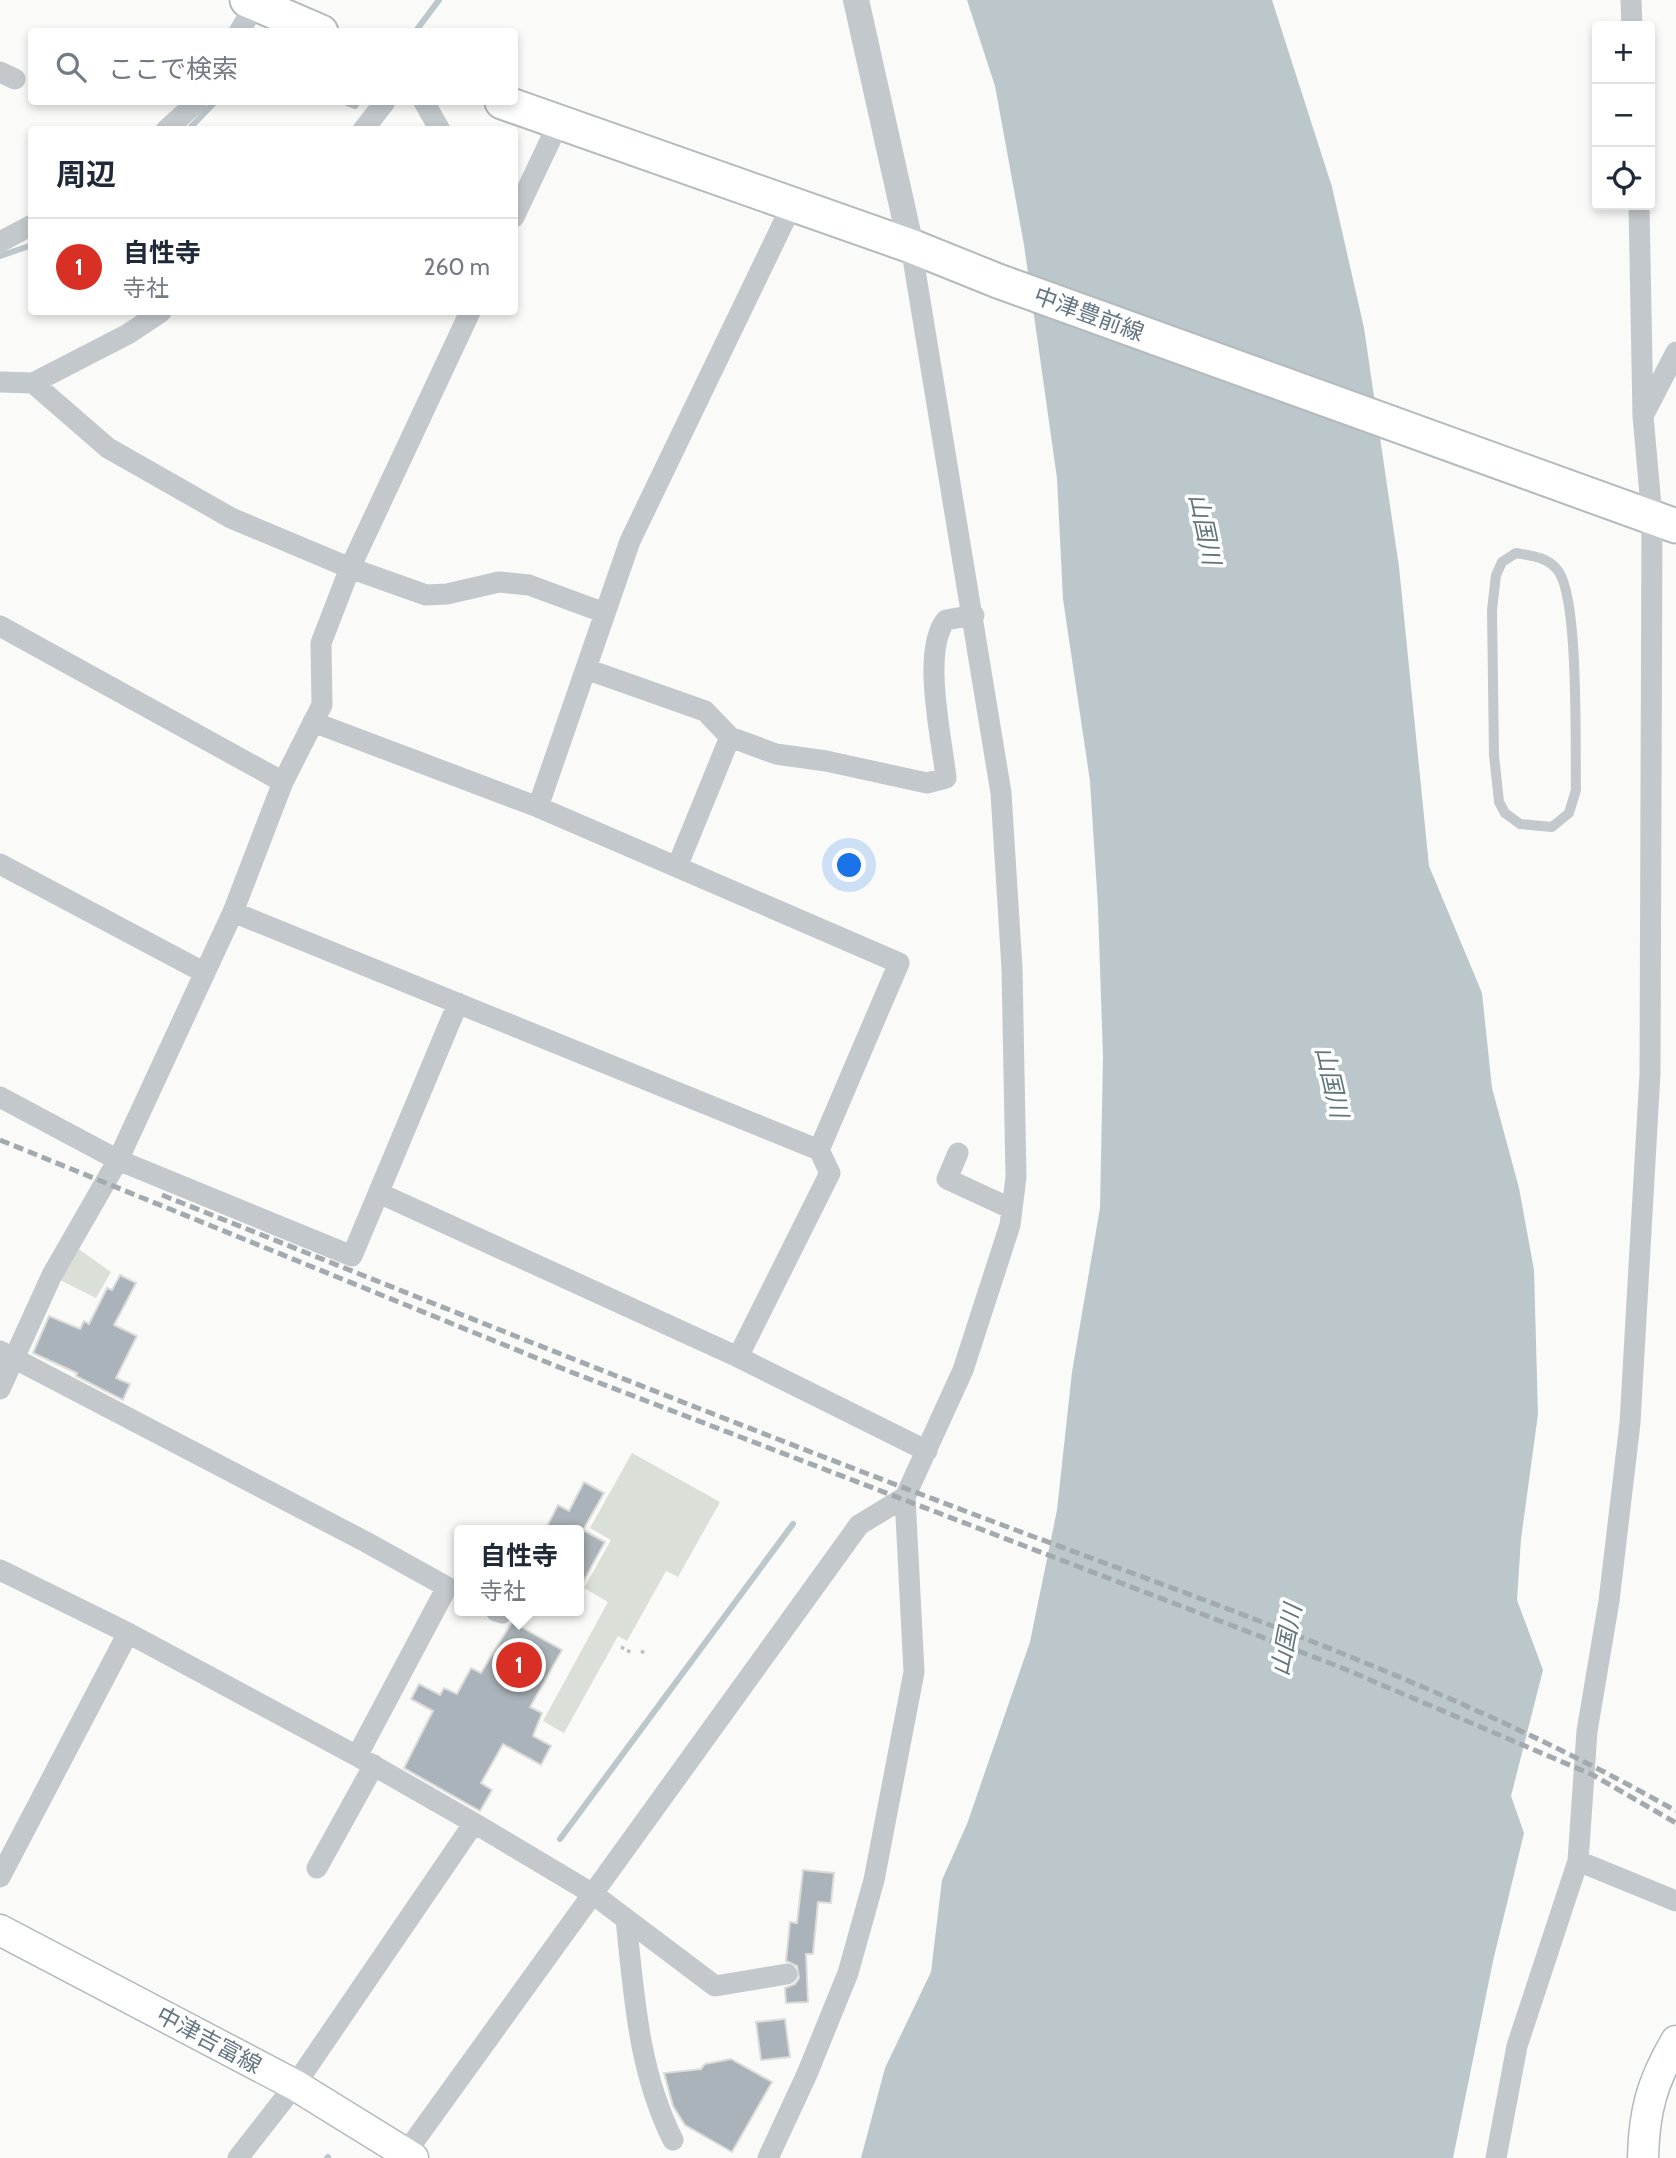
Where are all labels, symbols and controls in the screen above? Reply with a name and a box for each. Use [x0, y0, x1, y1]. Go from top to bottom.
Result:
map controls [1592, 21, 1655, 210]
button: + [1592, 21, 1655, 84]
search box [28, 28, 518, 105]
icon: search [52, 48, 90, 86]
text: ここで検索 [108, 53, 238, 85]
button: − [1592, 84, 1655, 147]
button: locate [1592, 147, 1655, 210]
text: 周辺 [56, 156, 116, 193]
text: 自性寺 [123, 237, 201, 269]
text: 1 [75, 253, 83, 281]
text: 260 m [423, 253, 490, 281]
text: 寺社 [123, 274, 169, 302]
street label: 中津豊前線 [1030, 281, 1148, 347]
water label: 山国川 [1183, 491, 1227, 570]
your location [832, 848, 866, 882]
water label: 山国川 [1310, 1044, 1355, 1123]
popup [454, 1525, 584, 1616]
text: 自性寺 [480, 1540, 558, 1572]
text: 寺社 [480, 1577, 526, 1605]
water label: 山国川 [1265, 1599, 1308, 1678]
pin: 1 [496, 1639, 542, 1691]
street label: 中津吉富線 [152, 2001, 266, 2079]

